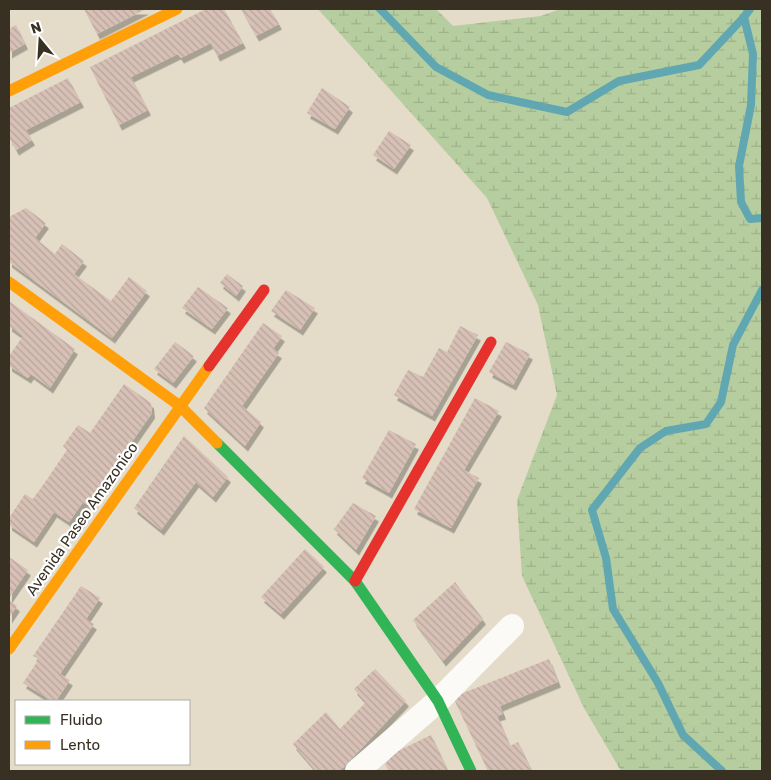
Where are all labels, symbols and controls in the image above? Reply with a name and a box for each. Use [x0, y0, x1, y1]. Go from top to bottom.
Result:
north arrow [15, 15, 65, 65]
text: N [29, 18, 44, 38]
street label: Avenida Paseo Amazonico [22, 439, 142, 599]
legend [15, 700, 190, 765]
text: Fluido [60, 711, 103, 729]
text: Lento [60, 736, 100, 754]

